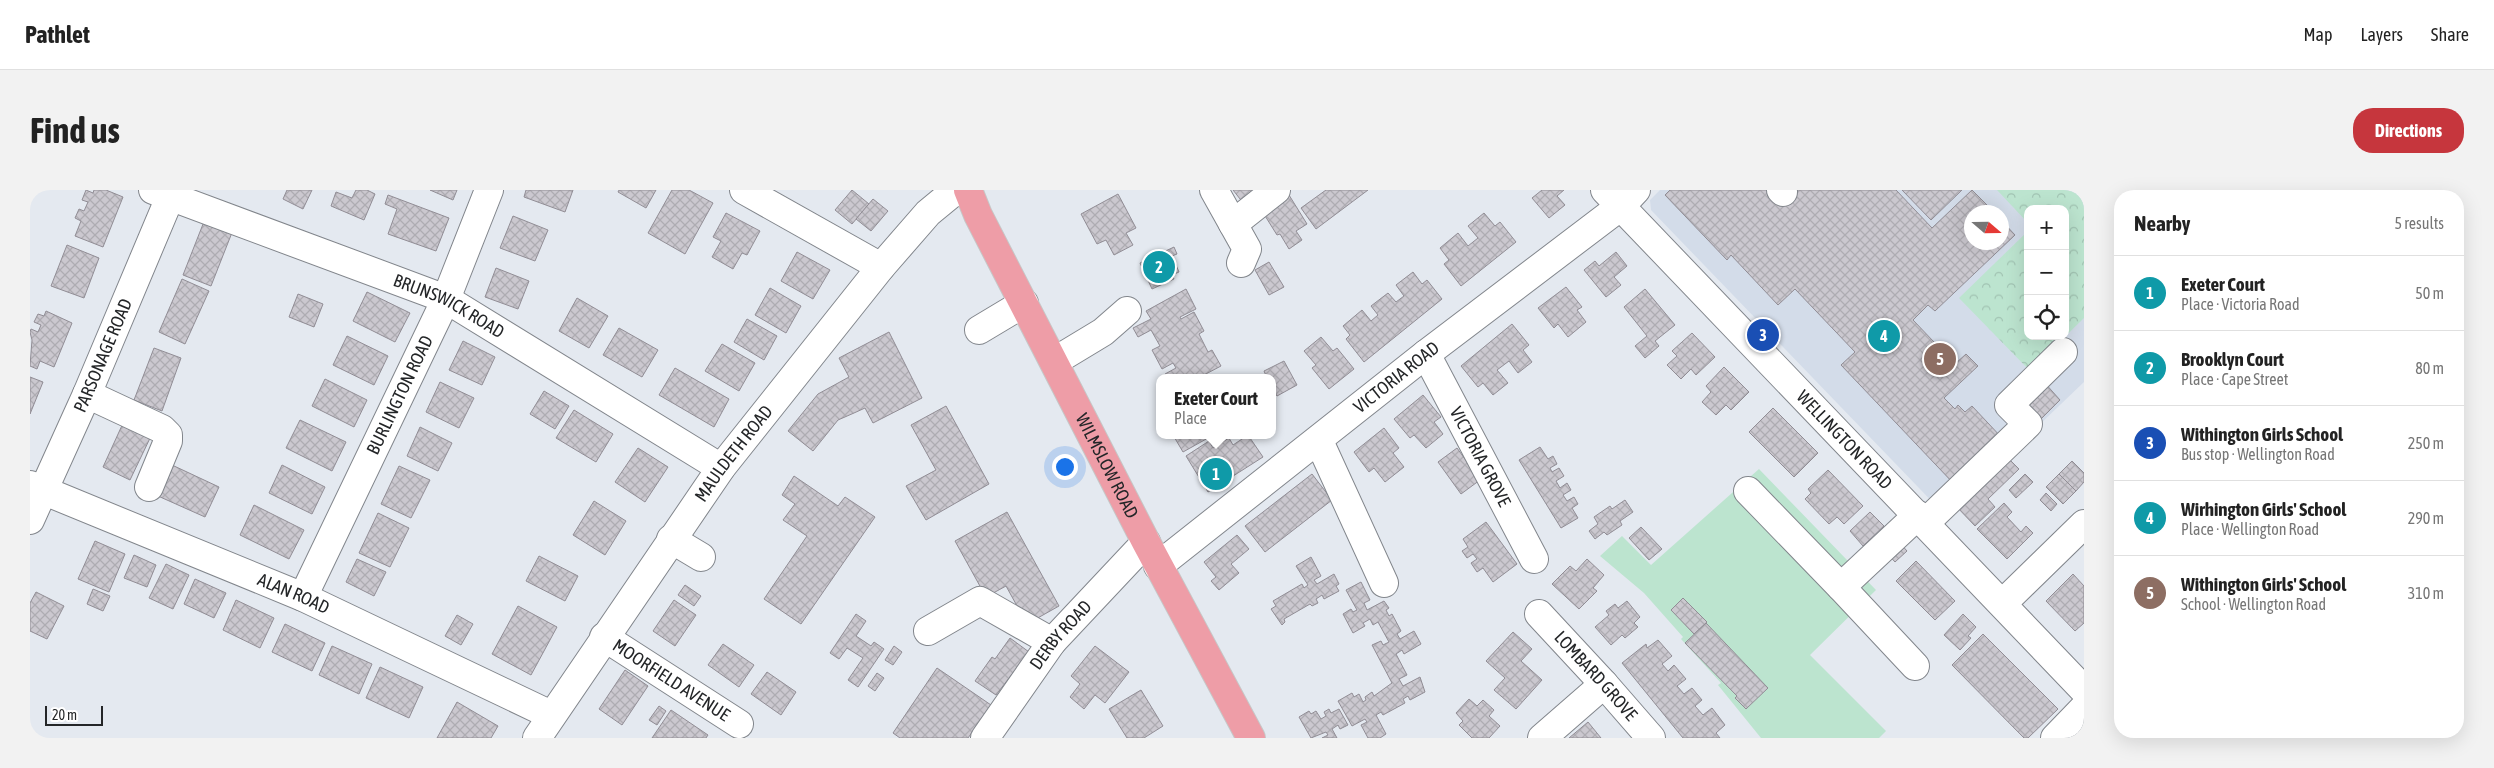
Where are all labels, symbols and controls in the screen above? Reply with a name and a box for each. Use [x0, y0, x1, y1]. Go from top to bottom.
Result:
text: Pathlet [25, 21, 90, 48]
text: Map [2303, 24, 2332, 45]
text: Layers [2360, 24, 2403, 45]
text: Share [2431, 24, 2469, 45]
button: Directions [2353, 108, 2464, 153]
text: Find us [30, 110, 120, 150]
north arrow [1964, 205, 2009, 250]
map controls [2024, 205, 2069, 340]
button: + [2024, 205, 2069, 250]
text: Nearby [2134, 211, 2190, 235]
text: 5 results [2394, 214, 2444, 232]
pin: 2 [1143, 248, 1175, 286]
button: − [2024, 250, 2069, 295]
street label: BRUNSWICK ROAD [391, 269, 508, 342]
text: Exeter Court [2181, 273, 2265, 295]
text: 1 [2146, 284, 2154, 302]
text: 50 m [2415, 284, 2444, 302]
street label: PARSONAGE ROAD [69, 295, 136, 415]
button: locate [2024, 295, 2069, 340]
text: Place · Victoria Road [2181, 295, 2300, 313]
pin: 3 [1747, 316, 1779, 354]
pin: 4 [1868, 317, 1900, 355]
street label: BURLINGTON ROAD [362, 332, 437, 458]
street label: VICTORIA ROAD [1349, 337, 1443, 417]
pin: 5 [1924, 340, 1956, 378]
text: Brooklyn Court [2181, 348, 2284, 370]
text: 2 [2146, 359, 2154, 377]
text: 80 m [2415, 359, 2444, 377]
text: Place · Cape Street [2181, 370, 2288, 388]
popup [1156, 374, 1276, 439]
street label: WELLINGTON ROAD [1793, 386, 1897, 493]
text: Exeter Court [1174, 387, 1258, 409]
street label: MAULDETH ROAD [690, 401, 777, 505]
street label: VICTORIA GROVE [1446, 403, 1516, 510]
text: Place [1174, 409, 1207, 427]
street label: WILMSLOW ROAD [1072, 410, 1143, 522]
text: Withington Girls School [2181, 423, 2343, 445]
text: 3 [2146, 434, 2154, 452]
text: 250 m [2408, 434, 2444, 452]
text: Bus stop · Wellington Road [2181, 445, 2335, 463]
your location [1052, 454, 1078, 480]
pin: 1 [1200, 455, 1232, 493]
text: Wirhington Girls' School [2181, 498, 2346, 520]
text: 4 [2146, 509, 2154, 527]
text: 290 m [2408, 509, 2444, 527]
text: Place · Wellington Road [2181, 520, 2319, 538]
street label: ALAN ROAD [255, 569, 333, 618]
text: Withington Girls' School [2181, 573, 2346, 595]
text: 5 [2146, 584, 2154, 602]
text: 310 m [2408, 584, 2444, 602]
text: School · Wellington Road [2181, 595, 2326, 613]
street label: DERBY ROAD [1025, 596, 1096, 673]
street label: LOMBARD GROVE [1550, 627, 1642, 725]
street label: MOORFIELD AVENUE [609, 635, 734, 725]
scale bar [45, 703, 102, 726]
text: 20 m [52, 707, 77, 723]

